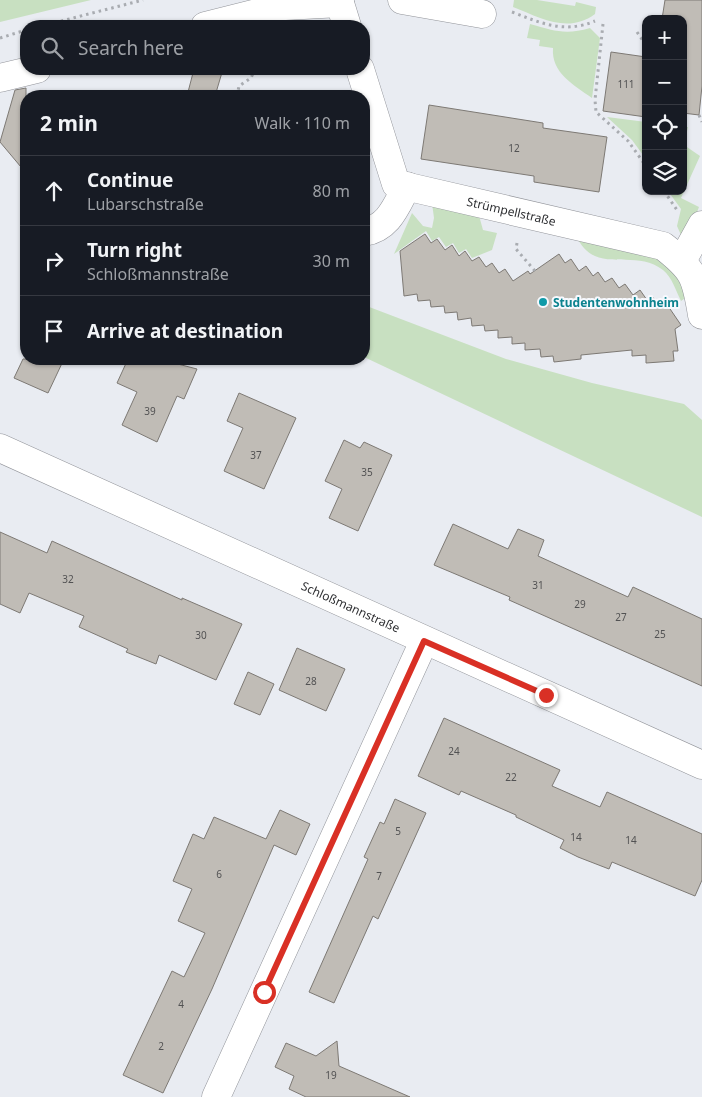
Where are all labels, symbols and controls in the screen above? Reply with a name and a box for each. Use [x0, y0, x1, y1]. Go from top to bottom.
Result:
map controls [642, 15, 687, 195]
button: + [642, 15, 687, 60]
search box [20, 20, 370, 75]
icon: search [38, 34, 66, 62]
text: Search here [78, 35, 184, 61]
button: − [642, 60, 687, 105]
house number: 111 [617, 77, 635, 91]
button: locate [642, 105, 687, 150]
text: 2 min [40, 109, 98, 137]
text: Walk · 110 m [255, 112, 350, 134]
house number: 12 [508, 141, 520, 155]
button: layers [642, 150, 687, 195]
text: Continue [87, 167, 173, 193]
icon: ahead [40, 177, 68, 205]
text: 80 m [313, 180, 350, 202]
street label: Strümpellstraße [465, 192, 558, 229]
text: Lubarschstraße [87, 193, 204, 215]
text: Turn right [87, 237, 182, 263]
icon: right [40, 247, 68, 275]
text: 30 m [313, 250, 350, 272]
text: Schloßmannstraße [87, 263, 229, 285]
place label: Studentenwohnheim [553, 294, 679, 311]
marker: Studentenwohnheim [537, 296, 549, 308]
icon: arrive [40, 317, 68, 345]
text: Arrive at destination [87, 318, 283, 344]
house number: 39 [144, 404, 156, 418]
house number: 37 [250, 448, 262, 462]
house number: 35 [361, 465, 373, 479]
house number: 32 [62, 572, 74, 586]
street label: Schloßmannstraße [299, 577, 403, 636]
house number: 31 [532, 578, 544, 592]
house number: 29 [574, 597, 586, 611]
house number: 27 [615, 610, 627, 624]
house number: 25 [654, 627, 666, 641]
house number: 30 [195, 628, 207, 642]
house number: 28 [305, 674, 317, 688]
route end [535, 684, 558, 707]
house number: 24 [448, 744, 460, 758]
house number: 22 [505, 770, 517, 784]
house number: 5 [395, 824, 401, 838]
house number: 14 [570, 830, 582, 844]
house number: 14 [625, 833, 637, 847]
house number: 6 [216, 867, 222, 881]
house number: 7 [376, 869, 382, 883]
route start [253, 981, 276, 1004]
house number: 4 [178, 997, 184, 1011]
house number: 2 [158, 1039, 164, 1053]
house number: 19 [325, 1068, 337, 1082]

